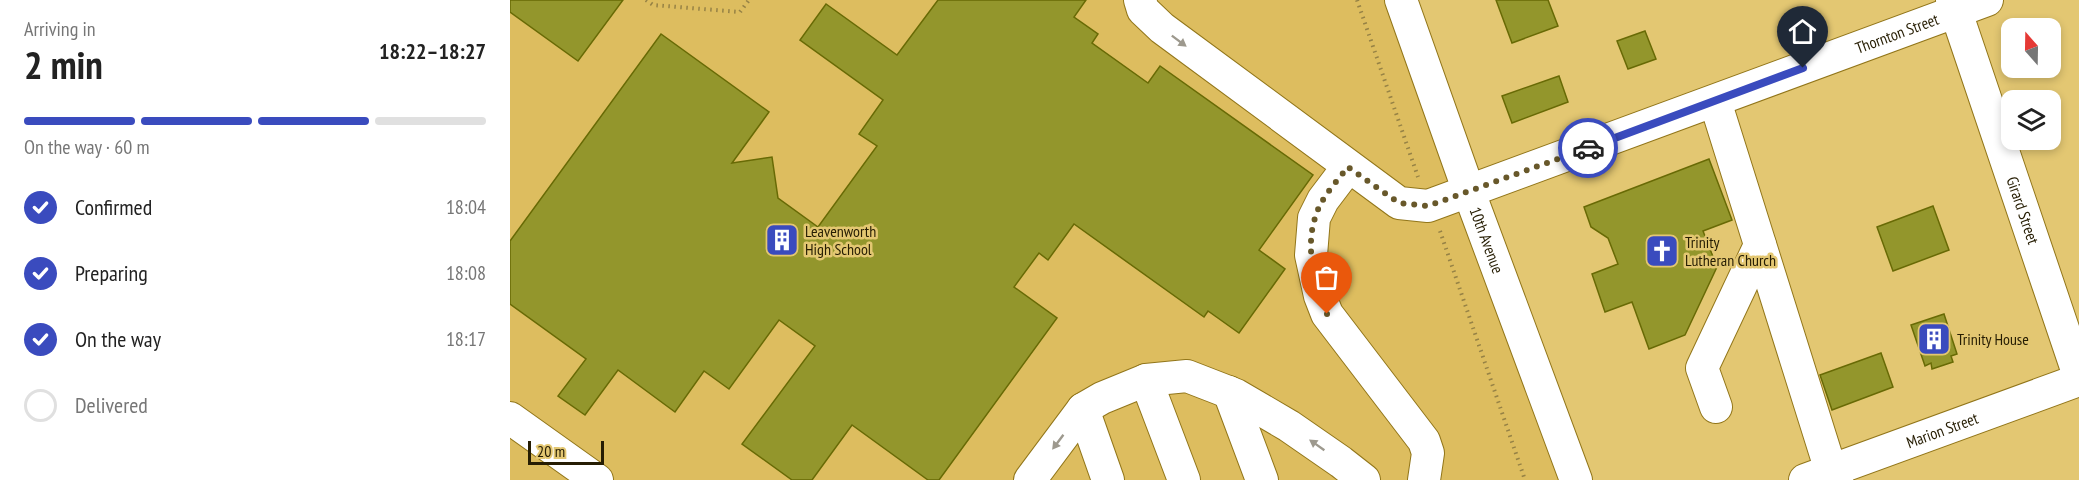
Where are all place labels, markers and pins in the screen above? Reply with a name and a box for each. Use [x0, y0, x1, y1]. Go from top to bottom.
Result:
pin [1777, 6, 1828, 68]
place label: Leavenworth High School [805, 221, 876, 259]
building icon: Leavenworth High School [764, 222, 800, 258]
place label: Trinity Lutheran Church [1685, 232, 1776, 270]
church icon: Trinity Lutheran Church [1644, 233, 1680, 269]
pin [1301, 252, 1352, 314]
building icon: Trinity House [1916, 321, 1952, 357]
place label: Trinity House [1957, 329, 2029, 349]

